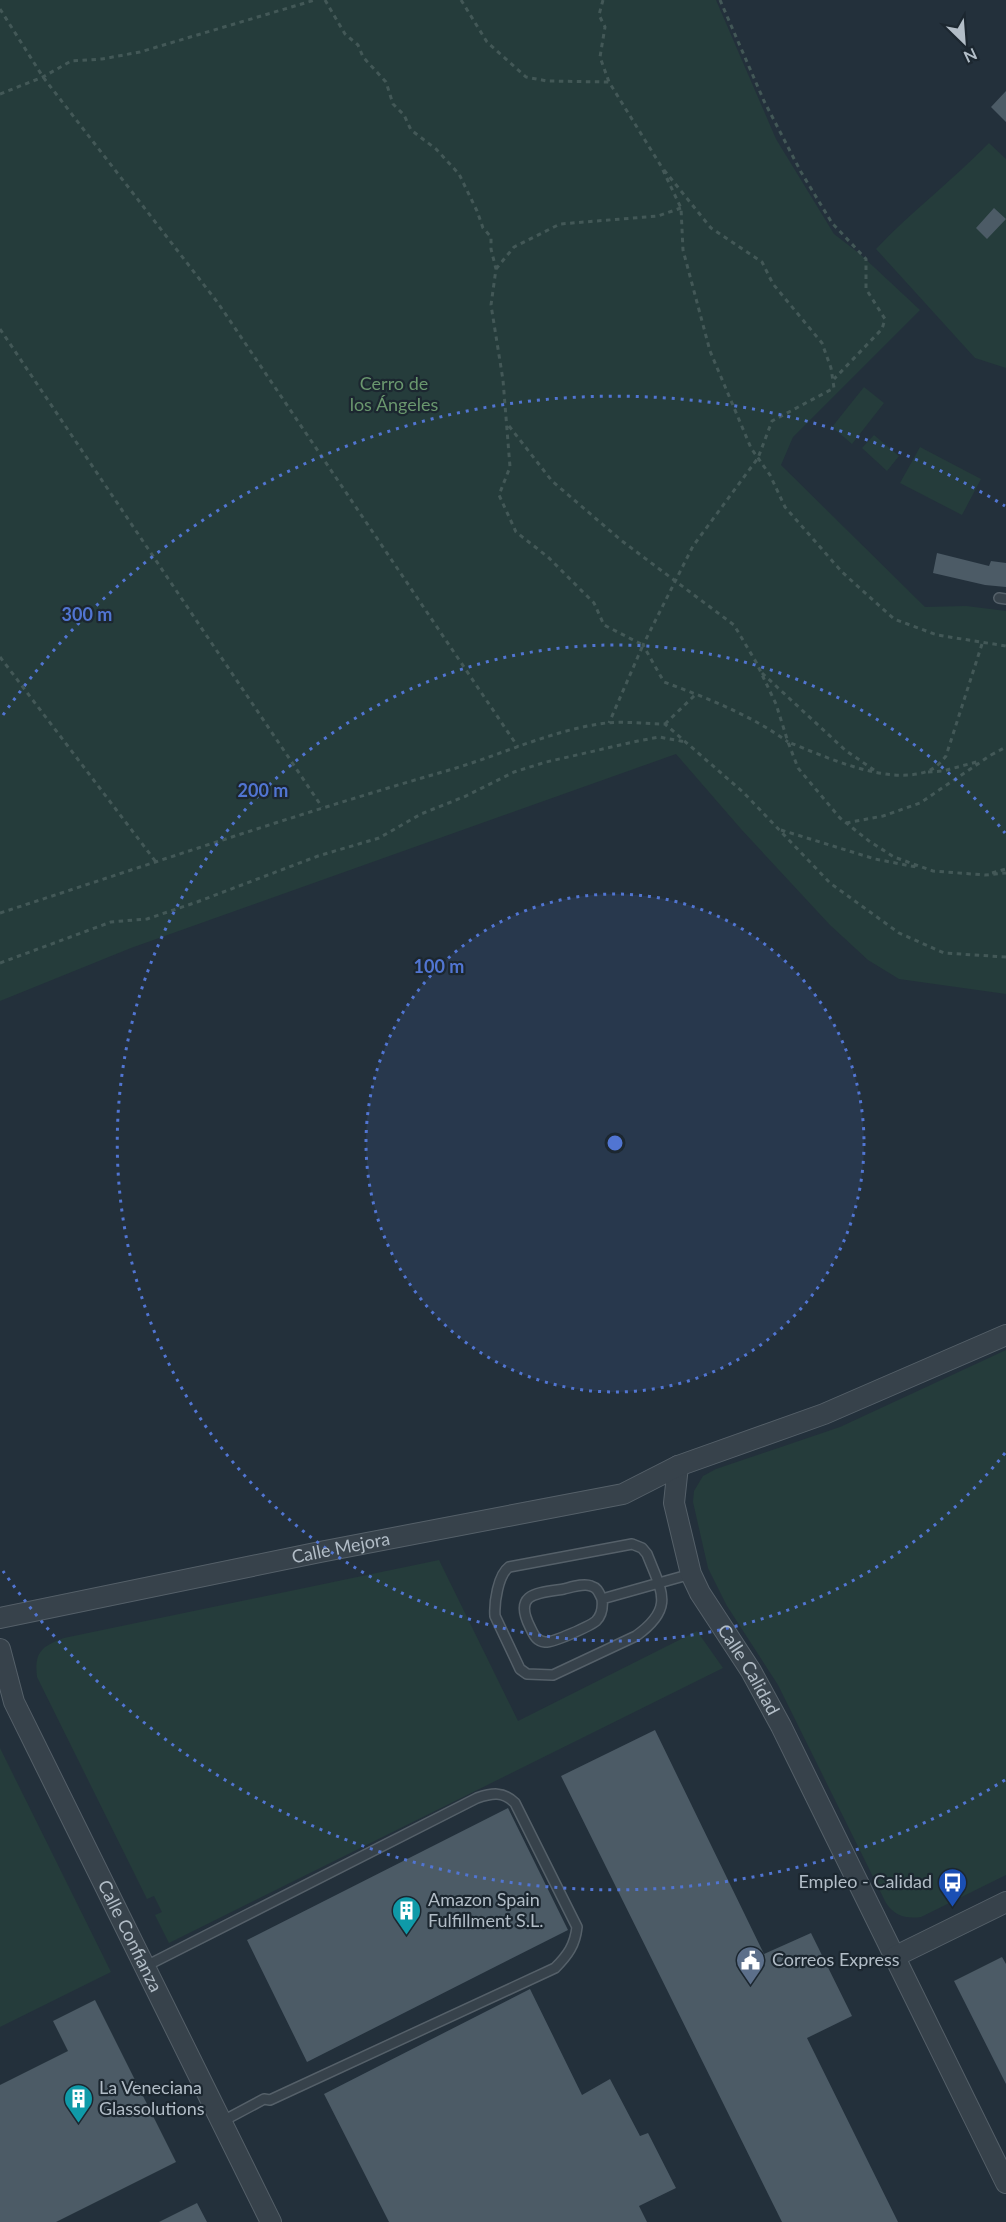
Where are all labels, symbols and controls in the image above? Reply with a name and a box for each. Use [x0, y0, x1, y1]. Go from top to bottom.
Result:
north arrow [934, 12, 994, 72]
text: N [961, 45, 980, 67]
park label: Cerro de los Ángeles [350, 372, 439, 415]
text: 300 m [62, 603, 112, 625]
text: 200 m [238, 779, 288, 801]
text: 100 m [414, 955, 464, 977]
centre of rings [605, 1133, 625, 1153]
street label: Calle Mejora [290, 1527, 392, 1568]
street label: Calle Calidad [713, 1620, 785, 1719]
bus stop icon: Empleo - Calidad [937, 1866, 969, 1908]
place label: Empleo - Calidad [798, 1870, 932, 1892]
street label: Calle Confianza [94, 1876, 168, 1995]
place label: Amazon Spain Fulfillment S.L. [428, 1888, 543, 1931]
building icon: Amazon Spain Fulfillment S.L. [391, 1894, 423, 1936]
public building icon: Correos Express [735, 1944, 767, 1986]
place label: Correos Express [772, 1948, 900, 1970]
place label: La Veneciana Glassolutions [99, 2076, 205, 2119]
building icon: La Veneciana Glassolutions [62, 2082, 94, 2124]

